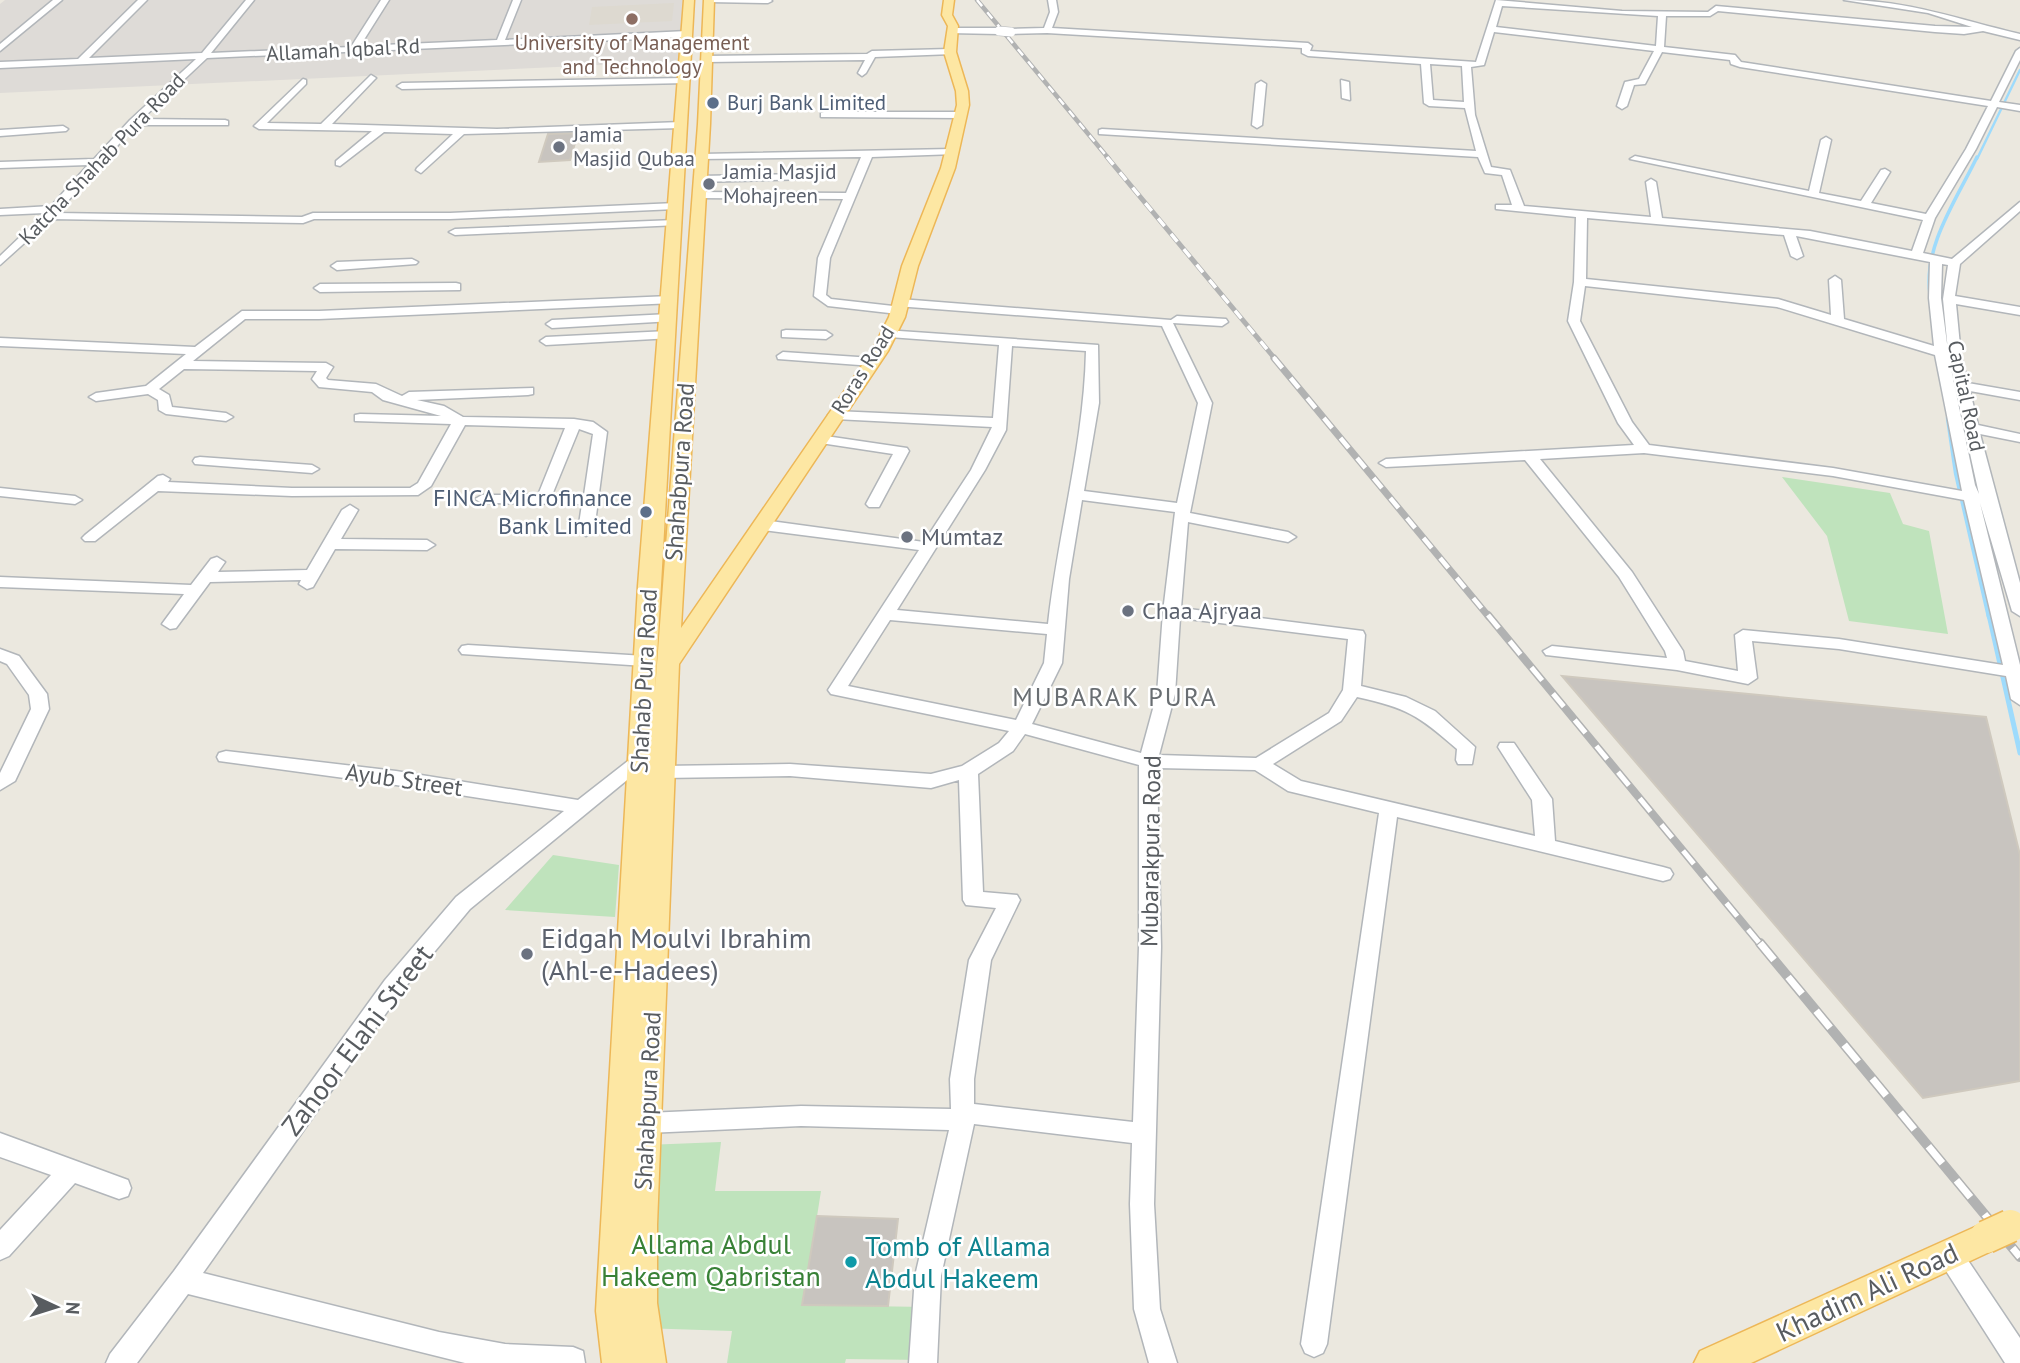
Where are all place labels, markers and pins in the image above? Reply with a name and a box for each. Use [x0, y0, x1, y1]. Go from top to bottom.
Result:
marker: University of Management and Technology [624, 11, 640, 27]
place label: University of Management and Technology [514, 29, 750, 80]
place label: Burj Bank Limited [727, 89, 886, 116]
marker: Burj Bank Limited [705, 95, 721, 111]
place label: Jamia Masjid Qubaa [572, 121, 695, 172]
marker: Jamia Masjid Qubaa [551, 139, 567, 155]
place label: Jamia Masjid Mohajreen [722, 158, 837, 209]
marker: Jamia Masjid Mohajreen [701, 176, 717, 192]
place label: FINCA Microfinance Bank Limited [433, 482, 632, 541]
marker: FINCA Microfinance Bank Limited [638, 504, 654, 520]
place label: Mumtaz [921, 521, 1003, 552]
marker: Mumtaz [899, 529, 915, 545]
place label: Chaa Ajryaa [1142, 595, 1262, 626]
marker: Chaa Ajryaa [1120, 603, 1136, 619]
place label: Eidgah Moulvi Ibrahim (Ahl-e-Hadees) [541, 919, 811, 988]
marker: Eidgah Moulvi Ibrahim (Ahl-e-Hadees) [519, 946, 535, 962]
place label: Tomb of Allama Abdul Hakeem [865, 1227, 1051, 1296]
marker: Tomb of Allama Abdul Hakeem [843, 1254, 859, 1270]

